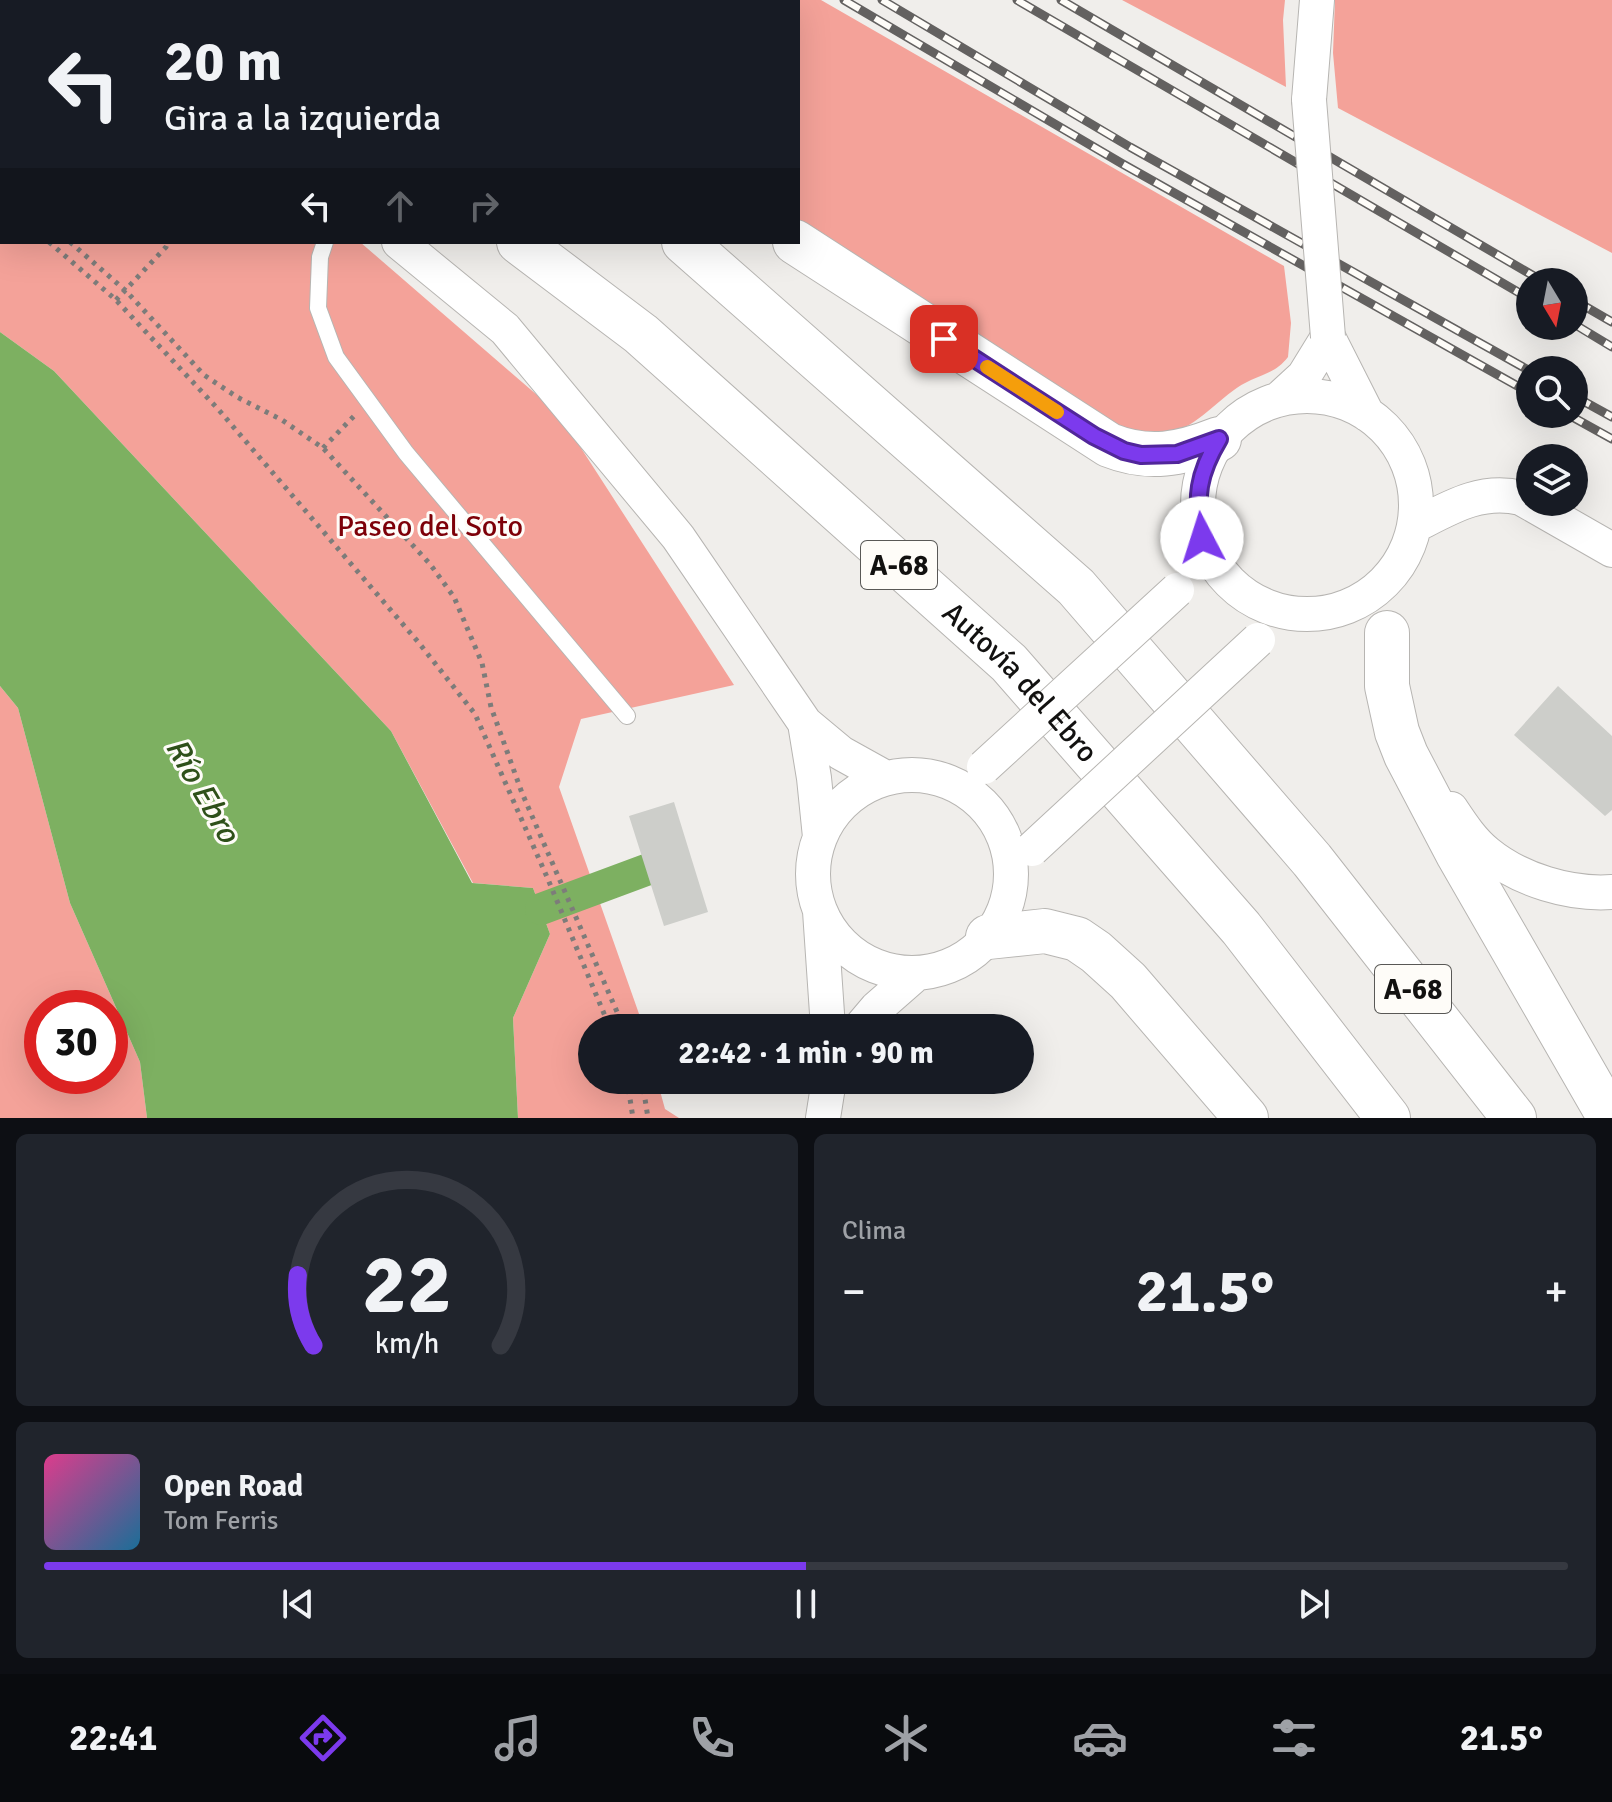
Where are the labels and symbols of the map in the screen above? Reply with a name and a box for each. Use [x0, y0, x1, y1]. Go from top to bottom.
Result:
north arrow [1516, 268, 1588, 340]
pin [910, 305, 978, 373]
position arrow [1160, 496, 1244, 580]
park label: Paseo del Soto [337, 508, 523, 545]
road number: A-68 [861, 541, 937, 589]
street label: Autovía del Ebro [935, 594, 1106, 770]
water label: Río Ebro [157, 731, 249, 851]
road number: A-68 [1375, 965, 1451, 1013]
speed limit sign: 30 [24, 990, 128, 1094]

